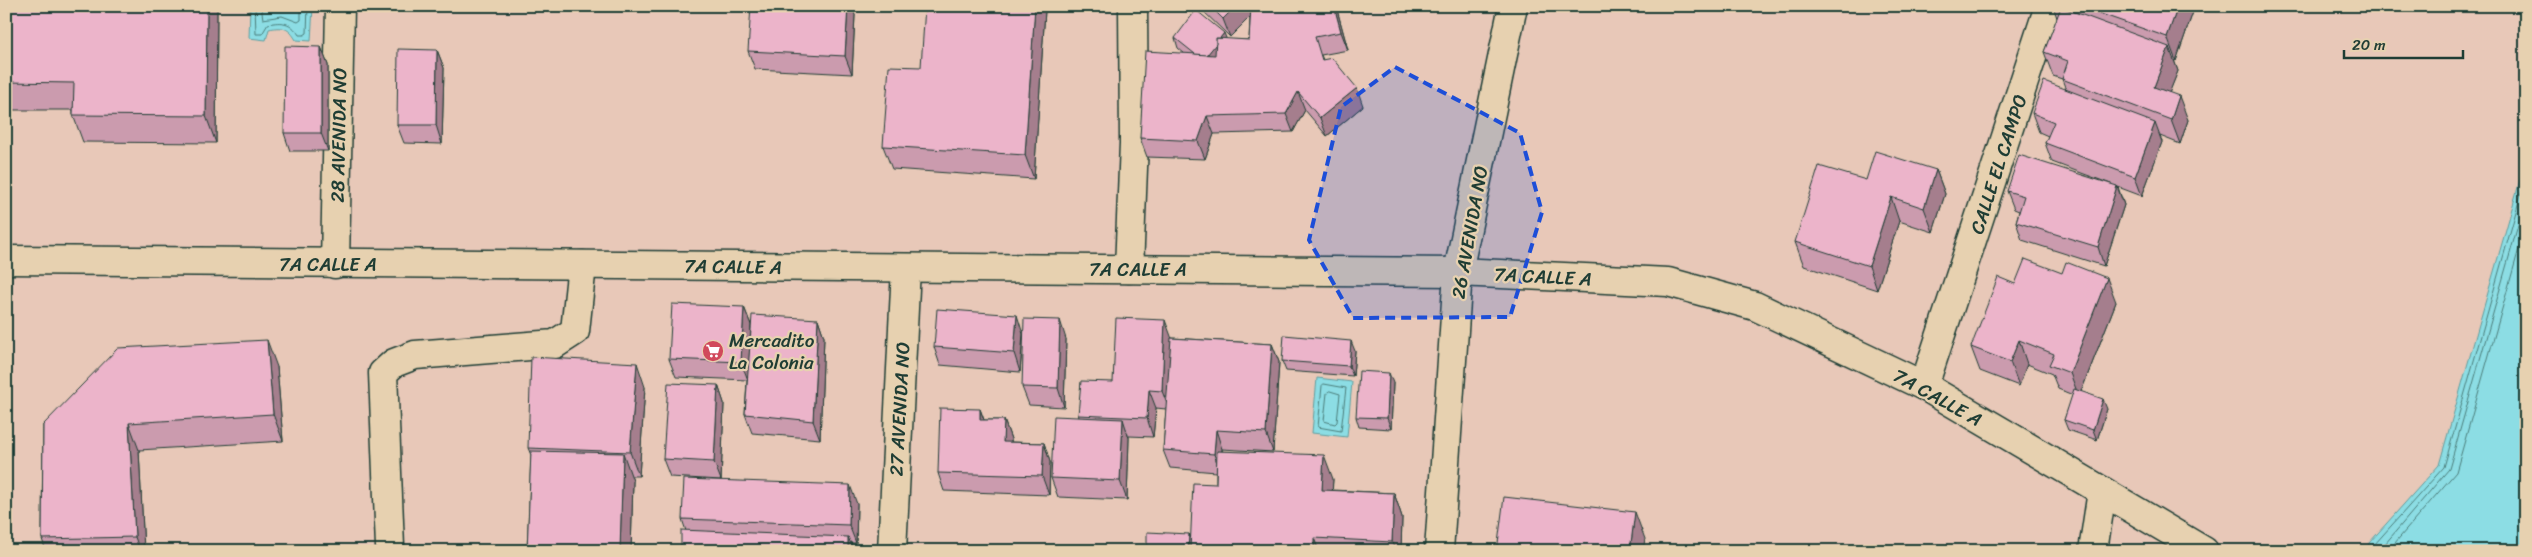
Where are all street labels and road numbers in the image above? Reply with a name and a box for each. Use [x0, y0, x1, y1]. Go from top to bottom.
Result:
street label: 28 AVENIDA NO [321, 67, 356, 203]
street label: CALLE EL CAMPO [1960, 90, 2037, 238]
street label: 26 AVENIDA NO [1442, 163, 1497, 301]
street label: 7A CALLE A [279, 248, 377, 281]
street label: 7A CALLE A [684, 249, 782, 284]
street label: 7A CALLE A [1089, 253, 1187, 286]
street label: 7A CALLE A [1493, 257, 1593, 296]
street label: 27 AVENIDA NO [880, 341, 919, 477]
street label: 7A CALLE A [1887, 359, 1989, 436]

